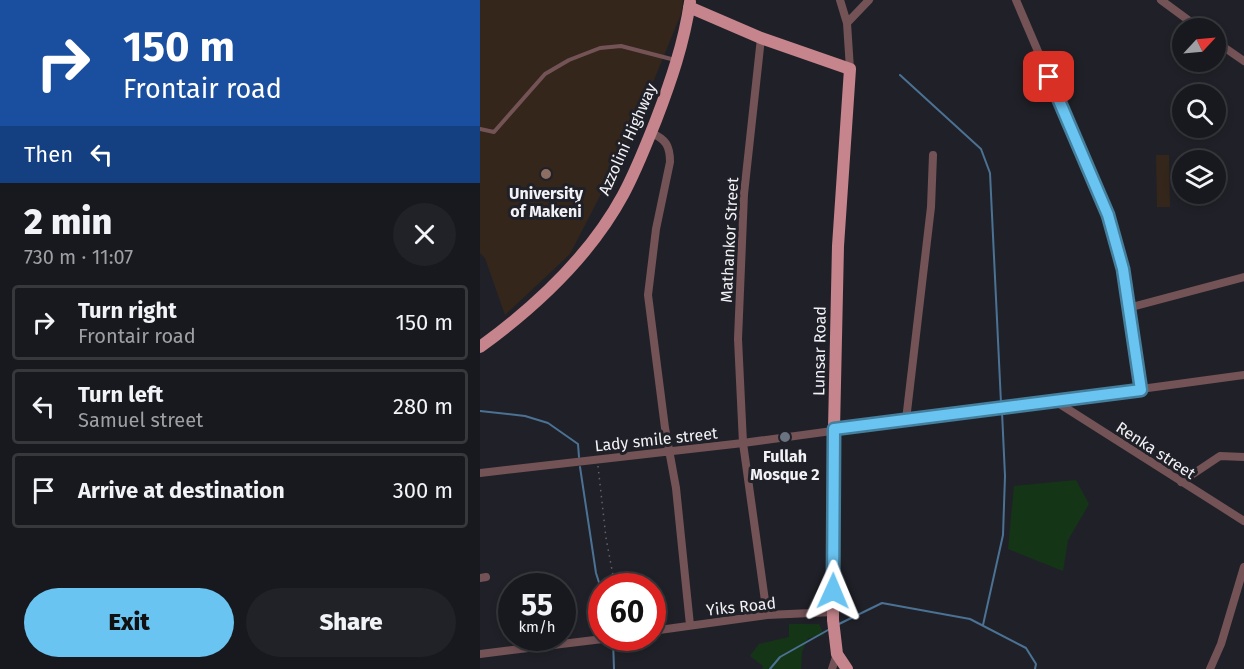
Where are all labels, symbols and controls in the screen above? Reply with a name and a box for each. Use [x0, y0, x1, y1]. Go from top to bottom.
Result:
north arrow [1172, 18, 1226, 72]
map controls [1172, 18, 1226, 204]
text: 150 m [123, 22, 235, 72]
icon: right [24, 24, 102, 102]
pin [1023, 51, 1074, 102]
icon: arrive [1032, 60, 1065, 93]
text: Frontair road [123, 73, 282, 105]
street label: Azzolini Highway [594, 80, 661, 198]
button: search [1172, 84, 1226, 138]
icon: left [85, 138, 118, 171]
text: Then [24, 141, 73, 168]
button: layers [1172, 150, 1226, 204]
marker: University of Makeni [539, 167, 553, 181]
street label: Mathankor Street [717, 177, 742, 303]
place label: University of Makeni [509, 184, 584, 221]
text: 2 min [24, 200, 112, 244]
button: close [393, 203, 456, 266]
text: 730 m · 11:07 [24, 245, 133, 269]
text: Turn right [78, 297, 177, 324]
icon: right [27, 306, 60, 339]
street label: Lunsar Road [809, 306, 830, 396]
text: 150 m [395, 309, 453, 336]
text: Frontair road [78, 324, 196, 348]
text: Turn left [78, 381, 163, 408]
icon: left [27, 390, 60, 423]
text: 280 m [393, 393, 453, 420]
text: Samuel street [78, 408, 203, 432]
street label: Renka street [1113, 418, 1199, 483]
street label: Lady smile street [594, 424, 719, 455]
marker: Fullah Mosque 2 [778, 430, 792, 444]
place label: Fullah Mosque 2 [750, 447, 820, 484]
icon: arrive [27, 474, 60, 507]
text: Arrive at destination [78, 477, 285, 504]
text: 300 m [393, 477, 453, 504]
position arrow [801, 559, 865, 623]
speed limit sign: 60 [588, 573, 666, 651]
text: 55 [521, 587, 553, 623]
button: Exit [24, 588, 234, 657]
button: Share [246, 588, 456, 657]
street label: Yiks Road [705, 593, 777, 620]
text: km/h [518, 618, 556, 636]

